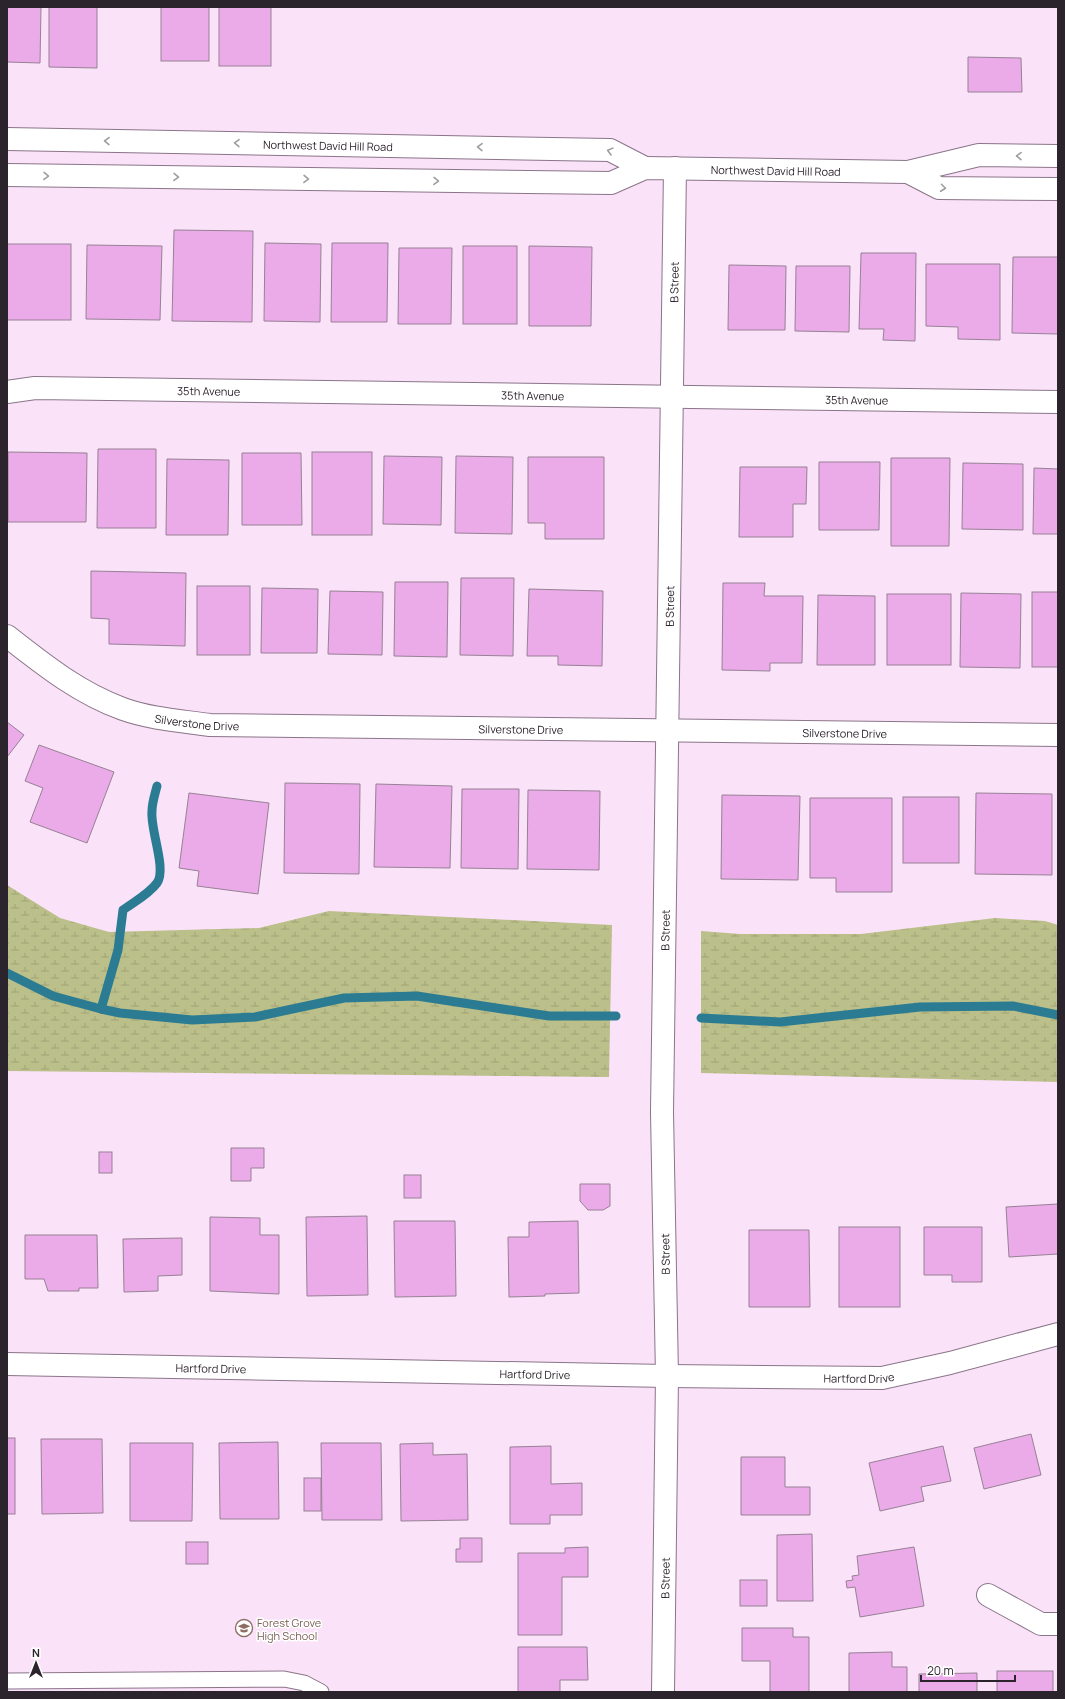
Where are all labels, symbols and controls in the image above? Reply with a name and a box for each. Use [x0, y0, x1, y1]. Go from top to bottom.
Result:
street label: Northwest David Hill Road [263, 136, 393, 154]
one-way arrow [104, 137, 110, 145]
one-way arrow [234, 139, 240, 147]
one-way arrow [477, 143, 483, 152]
one-way arrow [606, 148, 613, 156]
one-way arrow [1016, 151, 1022, 160]
street label: Northwest David Hill Road [711, 162, 841, 178]
one-way arrow [43, 172, 49, 180]
one-way arrow [173, 173, 179, 181]
one-way arrow [303, 175, 309, 183]
one-way arrow [433, 177, 439, 185]
one-way arrow [939, 183, 946, 192]
street label: B Street [666, 261, 681, 303]
street label: 35th Avenue [177, 382, 241, 398]
street label: 35th Avenue [501, 387, 565, 403]
street label: 35th Avenue [825, 391, 889, 407]
street label: B Street [661, 585, 677, 627]
street label: Silverstone Drive [154, 710, 240, 733]
street label: Silverstone Drive [478, 721, 564, 737]
street label: Silverstone Drive [802, 724, 888, 740]
street label: B Street [657, 909, 672, 951]
street label: B Street [657, 1233, 673, 1275]
street label: Hartford Drive [176, 1360, 247, 1376]
street label: Hartford Drive [499, 1365, 571, 1382]
street label: Hartford Drive [824, 1368, 896, 1386]
street label: B Street [657, 1557, 672, 1599]
place label: Forest Grove High School [257, 1615, 322, 1643]
school or university icon: Forest Grove High School [234, 1618, 254, 1638]
north arrow [16, 1643, 56, 1683]
text: N [32, 1645, 40, 1660]
scale bar [921, 1657, 1015, 1683]
text: 20 m [927, 1662, 954, 1679]

